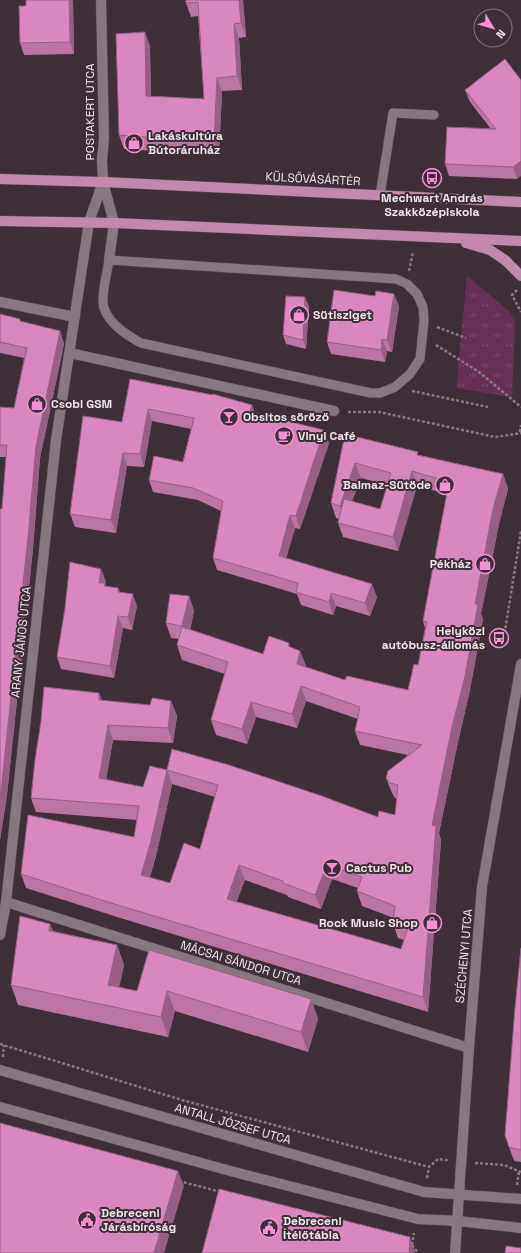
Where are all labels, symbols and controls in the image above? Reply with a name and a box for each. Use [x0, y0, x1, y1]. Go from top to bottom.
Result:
north arrow [473, 8, 513, 48]
text: N [493, 27, 509, 41]
street label: POSTAKERT UTCA [82, 63, 98, 161]
place label: Lakáskultúra Bútoráruház [148, 128, 223, 158]
shop icon: Lakáskultúra Bútoráruház [123, 132, 145, 154]
bus stop icon: Mechwart András Szakközépiskola [421, 167, 443, 189]
street label: KÜLSŐVÁSÁRTÉR [265, 169, 361, 189]
place label: Mechwart András Szakközépiskola [381, 190, 483, 220]
shop icon: Sütisziget [288, 304, 310, 326]
place label: Sütisziget [313, 307, 372, 323]
shop icon: Csobi GSM [26, 393, 48, 415]
place label: Csobi GSM [51, 396, 112, 412]
bar icon: Obsitos söröző [218, 406, 240, 428]
place label: Obsitos söröző [243, 409, 329, 425]
cafe icon: Vinyl Café [273, 425, 295, 447]
place label: Vinyl Café [298, 428, 356, 444]
shop icon: Balmaz-Sütöde [434, 474, 456, 496]
place label: Balmaz-Sütöde [343, 477, 431, 493]
shop icon: Pékház [474, 553, 496, 575]
place label: Pékház [430, 556, 471, 572]
street label: ARANY JÁNOS UTCA [7, 585, 35, 698]
place label: Helyközi autóbusz-állomás [382, 623, 485, 653]
bus stop icon: Helyközi autóbusz-állomás [488, 627, 510, 649]
bar icon: Cactus Pub [321, 857, 343, 879]
place label: Cactus Pub [346, 860, 412, 876]
street label: SZÉCHENYI UTCA [452, 908, 476, 1004]
shop icon: Rock Music Shop [421, 912, 443, 934]
place label: Rock Music Shop [319, 915, 418, 931]
street label: MÁCSAI SÁNDOR UTCA [179, 937, 304, 989]
street label: ANTALL JÓZSEF UTCA [173, 1100, 293, 1148]
place label: Debreceni Járásbíróság [101, 1205, 176, 1235]
public building icon: Debreceni Járásbíróság [76, 1209, 98, 1231]
place label: Debreceni Ítélőtábla [283, 1213, 342, 1243]
public building icon: Debreceni Ítélőtábla [258, 1217, 280, 1239]

